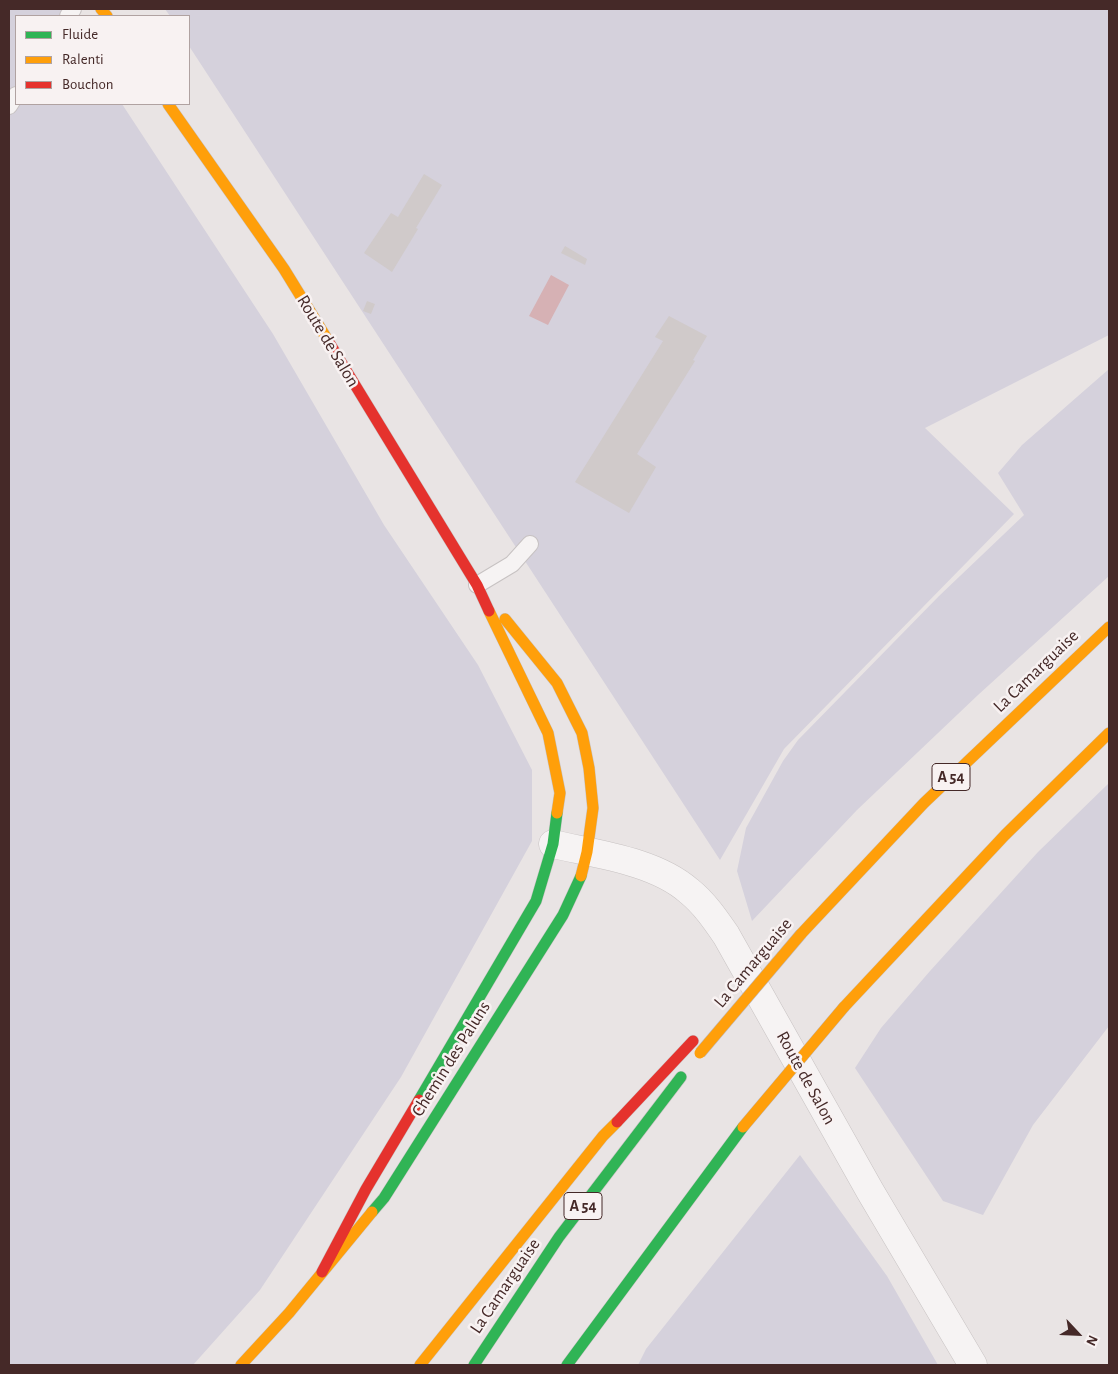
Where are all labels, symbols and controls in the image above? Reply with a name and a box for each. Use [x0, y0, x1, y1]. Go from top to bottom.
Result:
legend [15, 15, 190, 105]
text: Fluide [62, 27, 98, 42]
text: Ralenti [62, 52, 104, 67]
text: Bouchon [62, 77, 113, 92]
street label: Route de Salon [292, 291, 364, 391]
street label: La Camarguaise [989, 625, 1083, 717]
road number: A 54 [932, 764, 970, 790]
street label: La Camarguaise [709, 914, 797, 1012]
street label: Chemin des Paluns [407, 997, 495, 1121]
street label: Route de Salon [771, 1027, 841, 1129]
road number: A 54 [564, 1192, 602, 1220]
street label: La Camarguaise [465, 1234, 545, 1338]
north arrow [1053, 1309, 1103, 1359]
text: N [1083, 1333, 1100, 1348]

